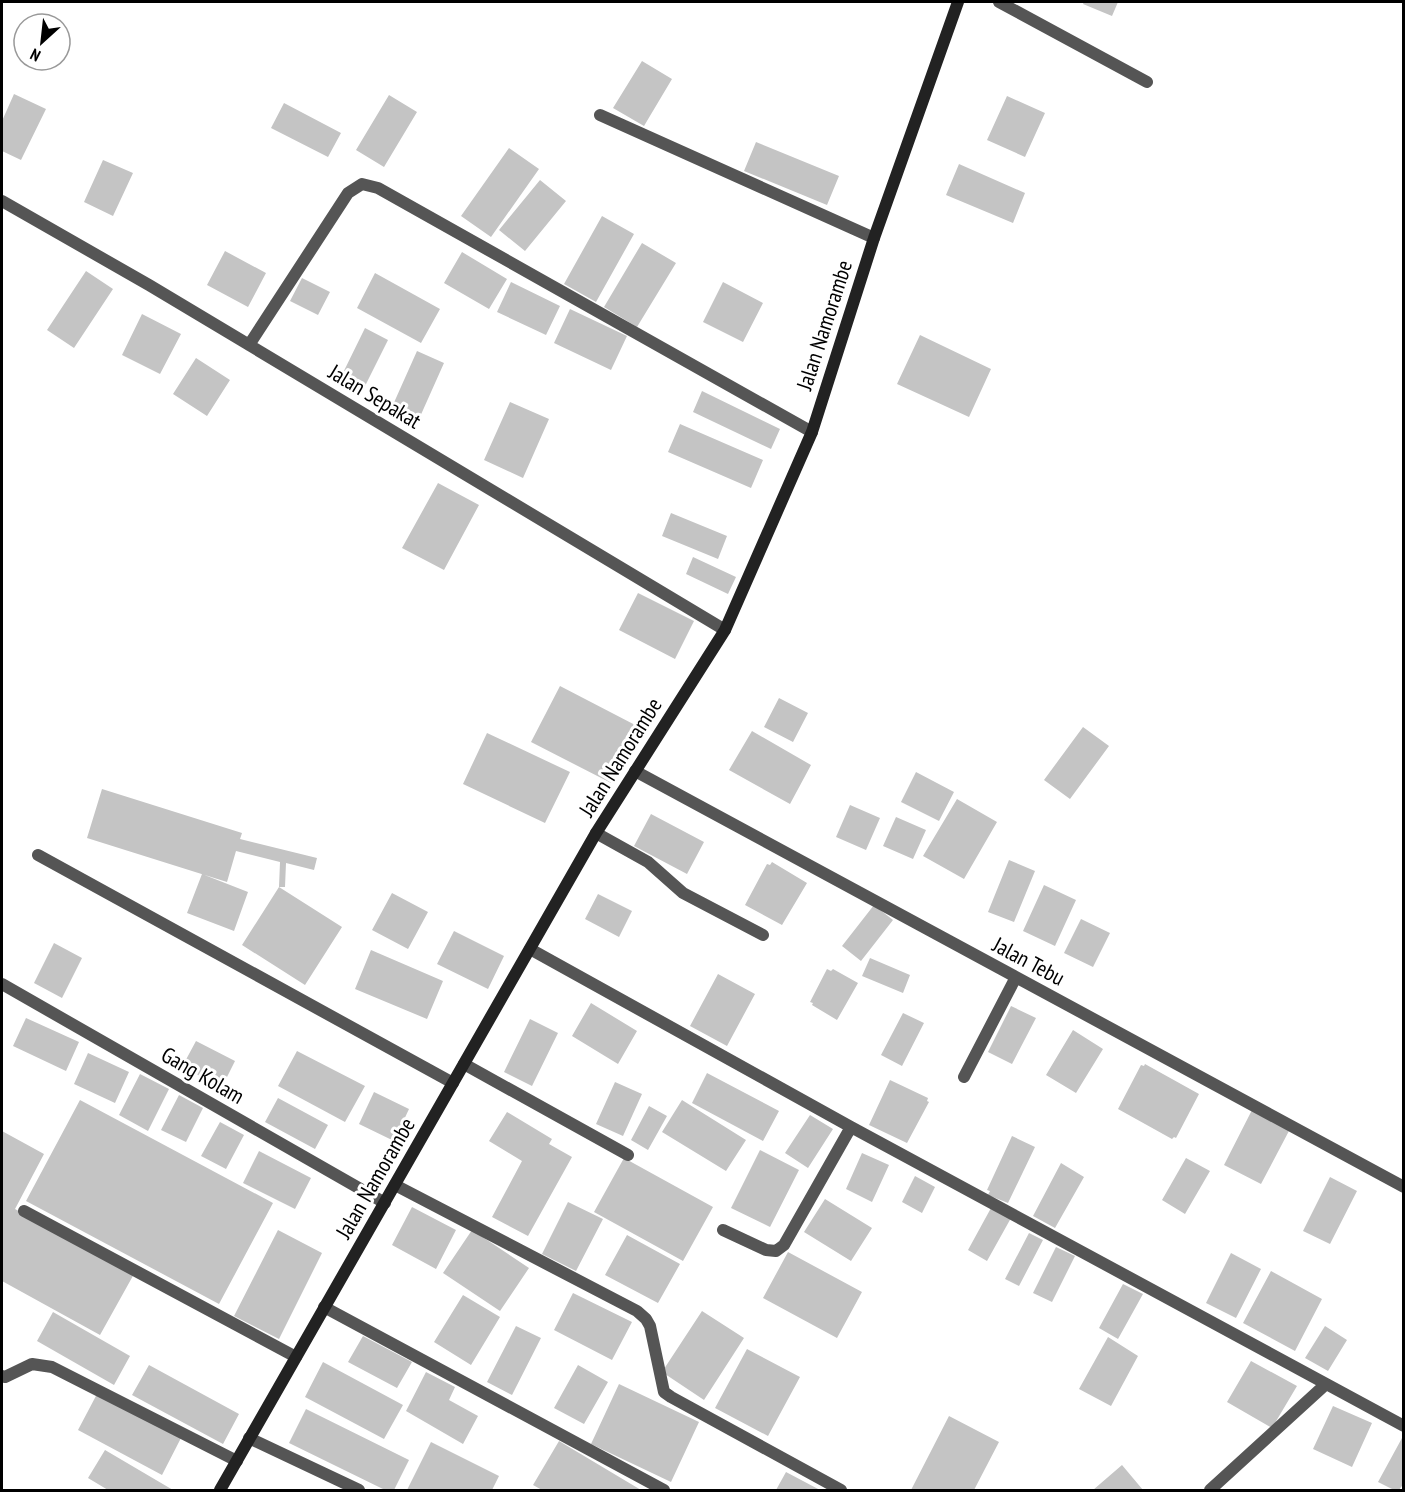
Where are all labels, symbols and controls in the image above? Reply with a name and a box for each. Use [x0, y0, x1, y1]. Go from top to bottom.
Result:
north arrow [12, 12, 72, 72]
text: N [27, 44, 44, 66]
street label: Jalan Namorambe [790, 257, 858, 394]
street label: Jalan Sepakat [323, 357, 426, 434]
street label: Jalan Namorambe [572, 693, 668, 822]
street label: Jalan Tebu [987, 930, 1070, 992]
street label: Gang Kolam [157, 1040, 249, 1110]
street label: Jalan Namorambe [329, 1113, 421, 1244]

